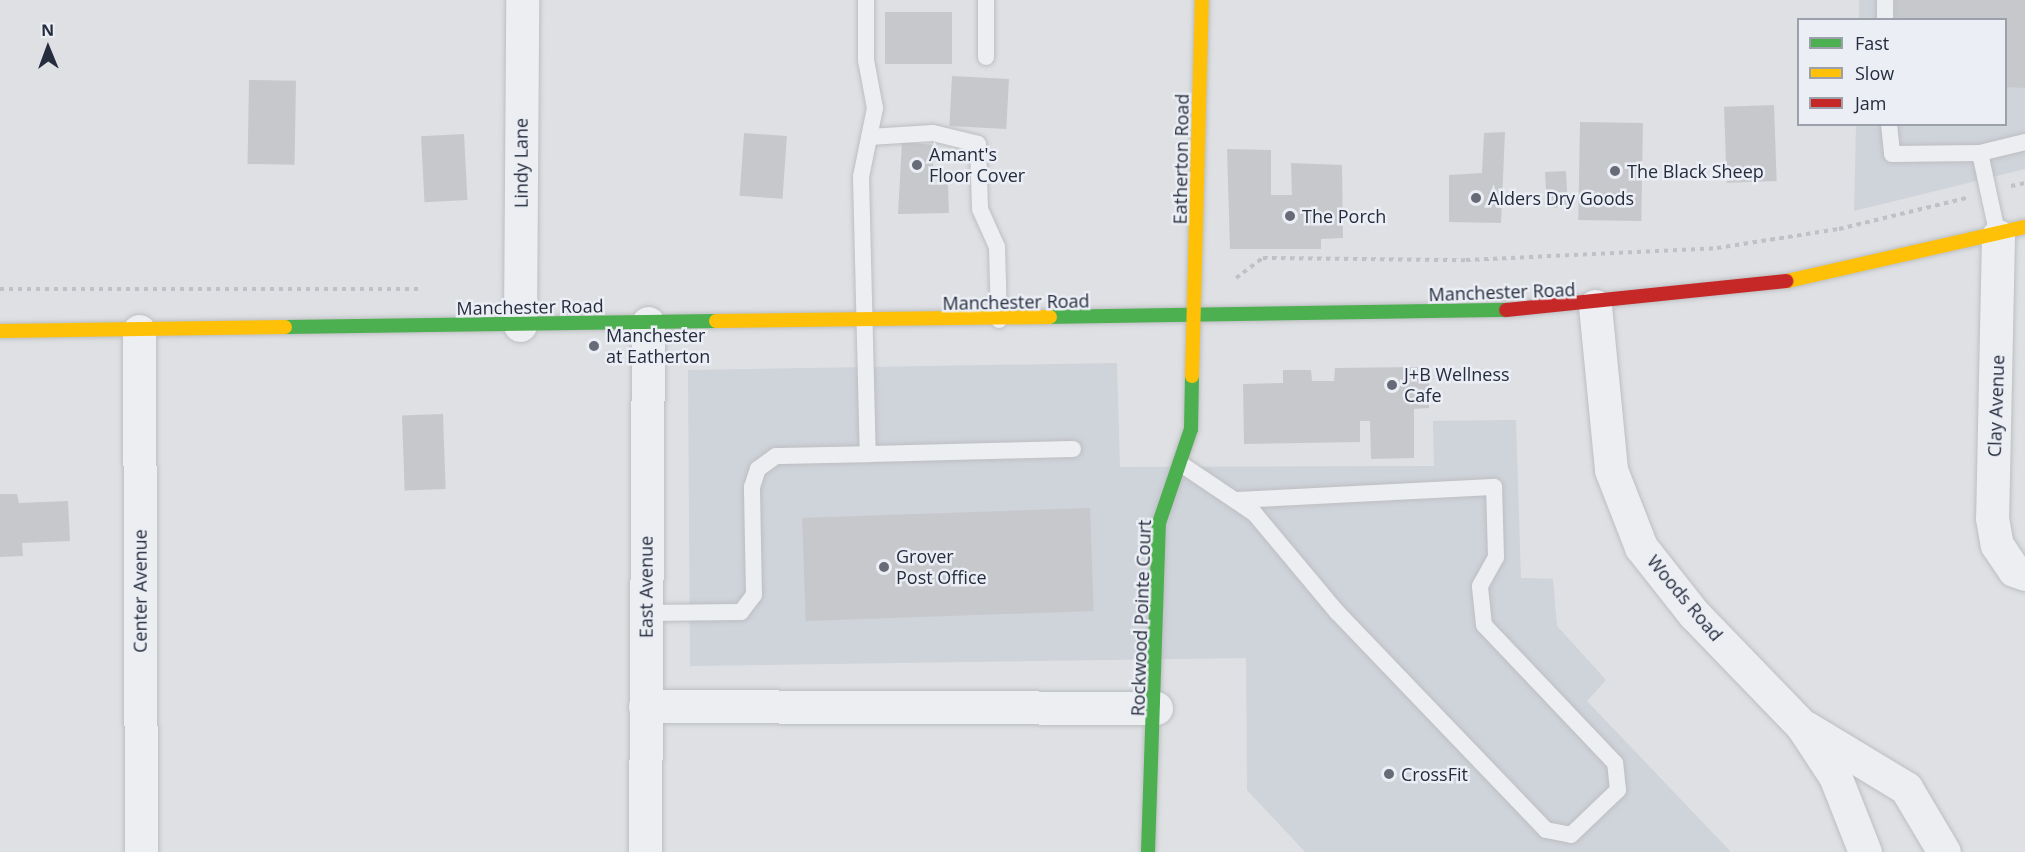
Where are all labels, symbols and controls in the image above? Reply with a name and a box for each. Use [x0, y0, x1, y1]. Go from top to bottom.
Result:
north arrow [18, 18, 78, 78]
legend [1797, 18, 2007, 126]
text: N [41, 19, 54, 41]
text: Fast [1855, 31, 1889, 55]
text: Slow [1855, 61, 1894, 85]
text: Jam [1855, 91, 1887, 115]
street label: Eatherton Road [1169, 93, 1193, 225]
street label: Lindy Lane [510, 118, 532, 208]
place label: Amant's Floor Cover [929, 144, 1025, 186]
marker: Amant's Floor Cover [910, 158, 924, 172]
place label: The Black Sheep [1627, 160, 1764, 182]
marker: The Black Sheep [1608, 164, 1622, 178]
place label: Alders Dry Goods [1488, 187, 1634, 209]
marker: Alders Dry Goods [1469, 191, 1483, 205]
place label: The Porch [1302, 205, 1386, 227]
marker: The Porch [1283, 209, 1297, 223]
street label: Manchester Road [1428, 279, 1576, 305]
street label: Manchester Road [942, 290, 1090, 314]
street label: Manchester Road [456, 295, 604, 319]
place label: Manchester at Eatherton [606, 325, 710, 368]
marker: Manchester at Eatherton [587, 339, 601, 353]
street label: Clay Avenue [1983, 355, 2009, 457]
place label: J+B Wellness Cafe [1404, 364, 1510, 406]
marker: J+B Wellness Cafe [1385, 378, 1399, 392]
street label: Rockwood Pointe Court [1127, 519, 1155, 717]
street label: Center Avenue [129, 529, 151, 653]
street label: East Avenue [635, 536, 657, 638]
place label: Grover Post Office [896, 546, 987, 588]
street label: Woods Road [1643, 551, 1727, 645]
marker: Grover Post Office [877, 560, 891, 574]
place label: CrossFit [1401, 763, 1468, 785]
marker: CrossFit [1382, 767, 1396, 781]

